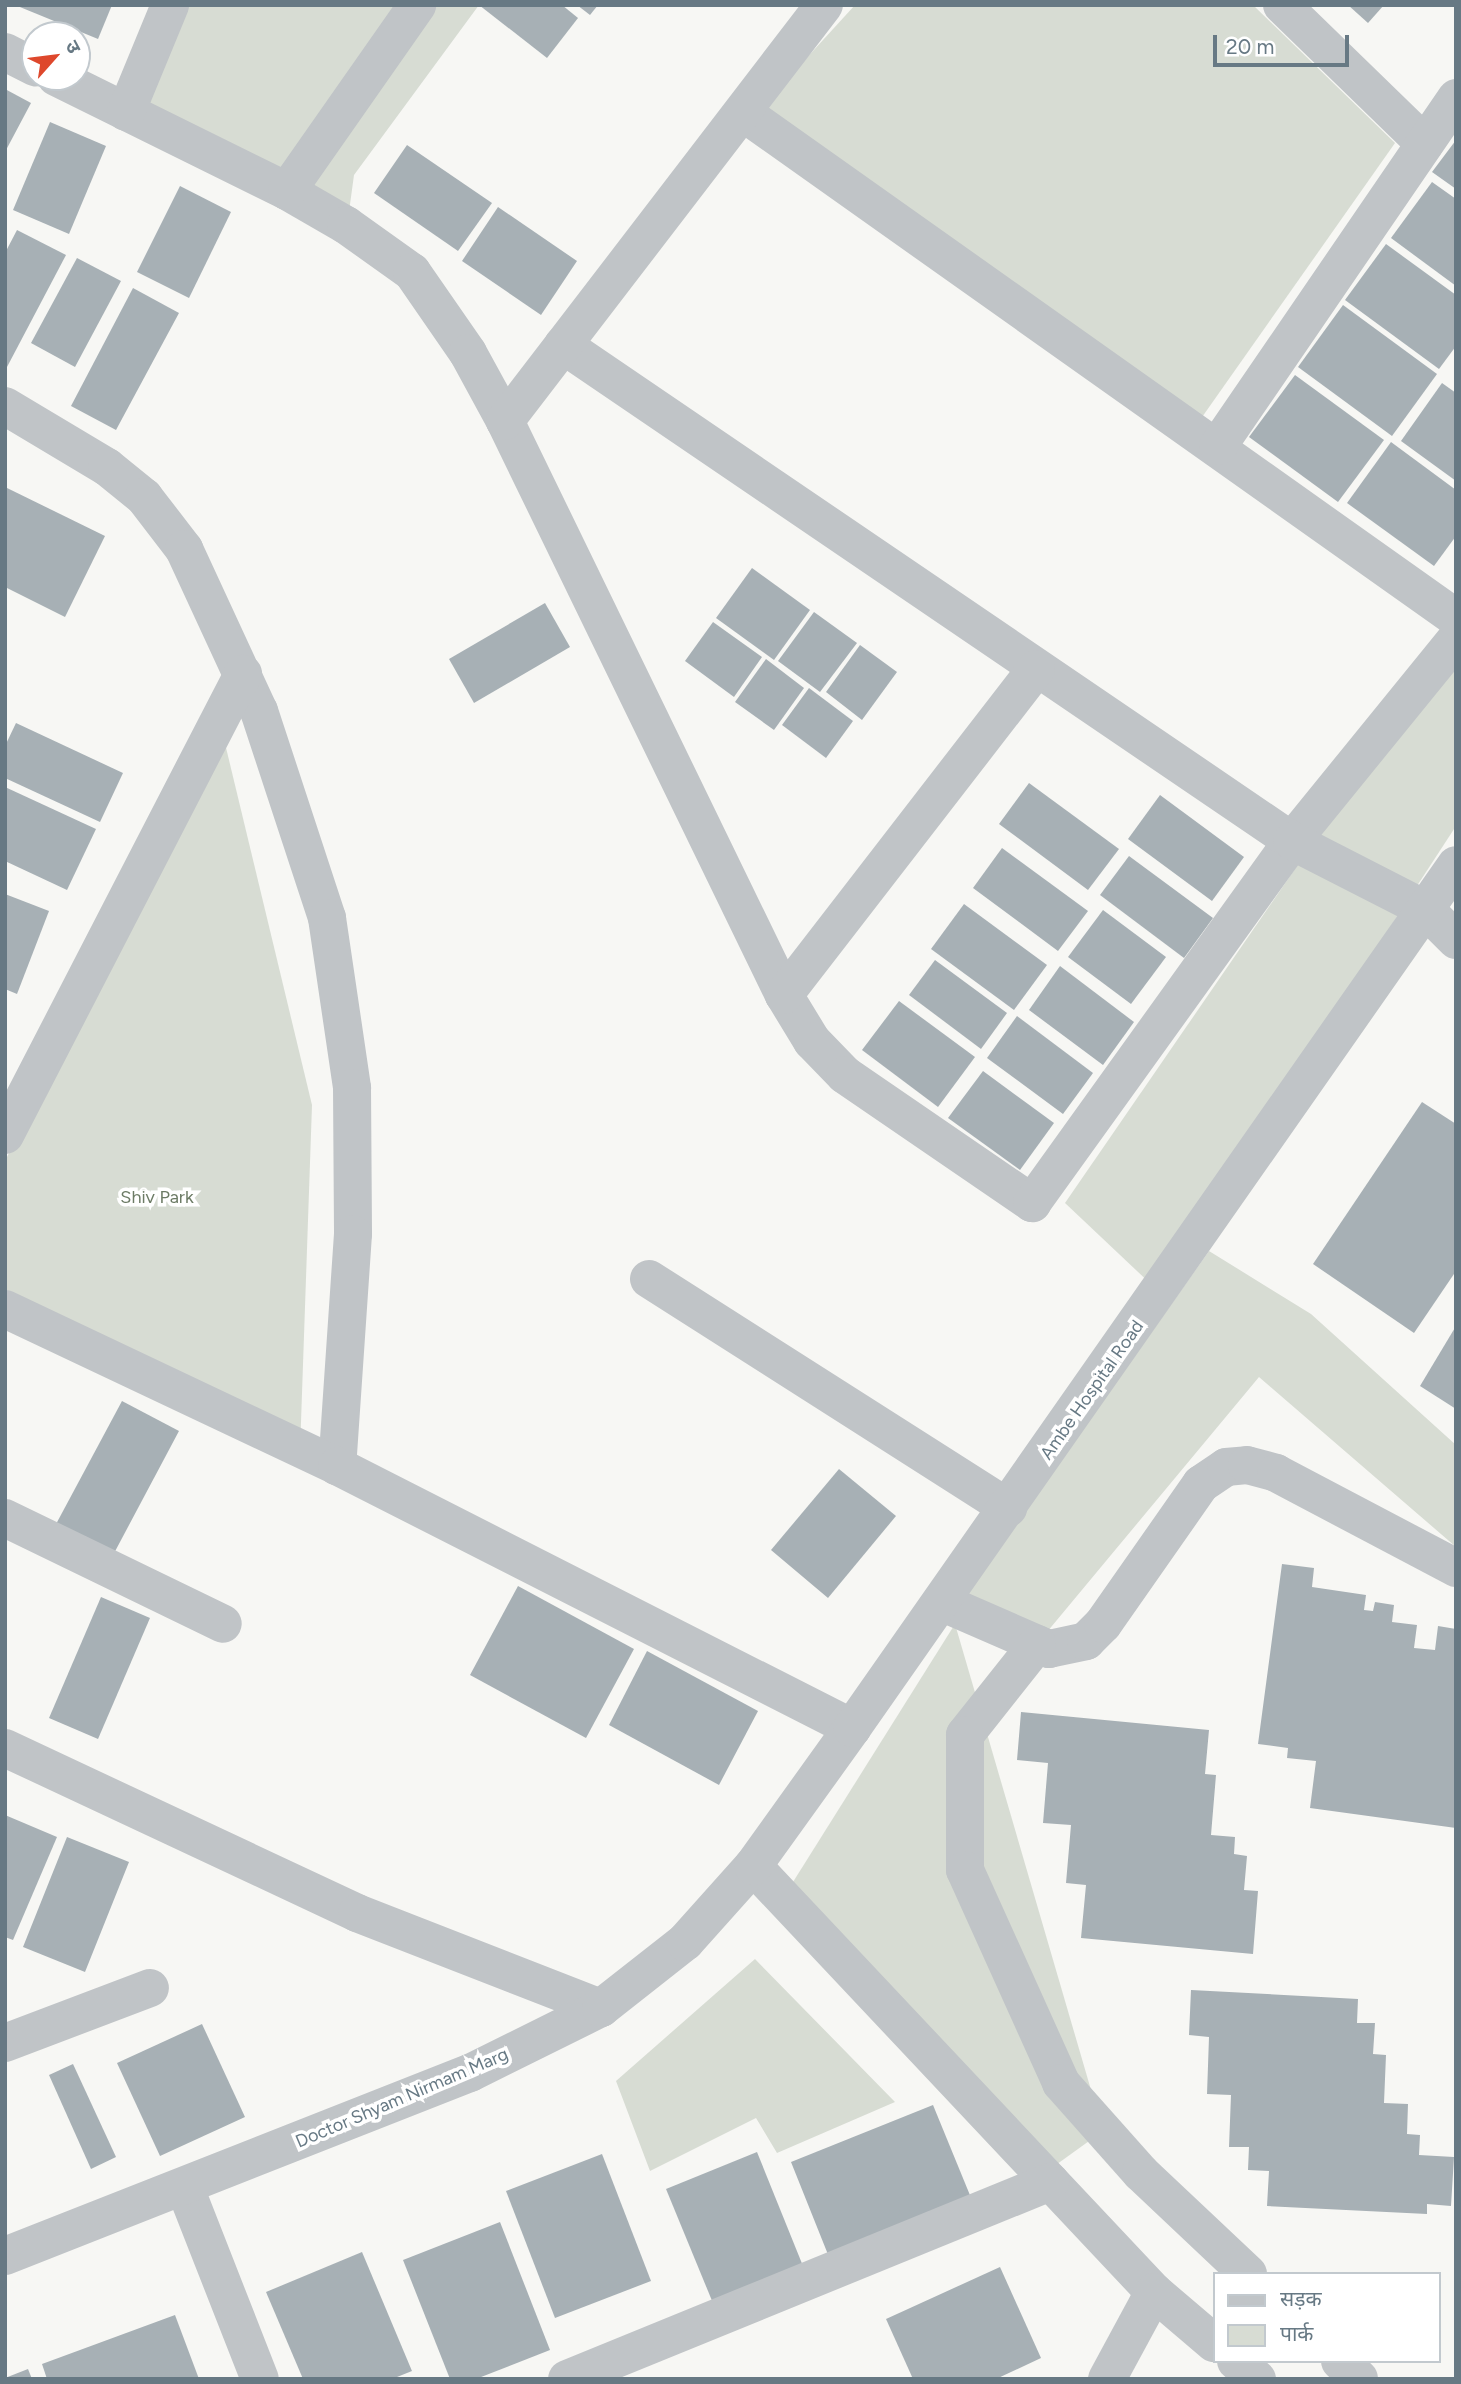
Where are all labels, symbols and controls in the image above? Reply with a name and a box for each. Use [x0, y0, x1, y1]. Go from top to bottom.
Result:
north arrow [21, 21, 91, 91]
scale bar [1216, 21, 1352, 65]
text: 20 m [1226, 34, 1274, 59]
text: उ [60, 37, 86, 57]
park label: Shiv Park [120, 1186, 194, 1208]
street label: Ambe Hospital Road [1036, 1316, 1148, 1464]
street label: Doctor Shyam Nirmam Marg [292, 2043, 512, 2153]
legend [1212, 2272, 1440, 2363]
text: सड़क [1280, 2286, 1322, 2311]
text: पार्क [1280, 2321, 1314, 2346]

